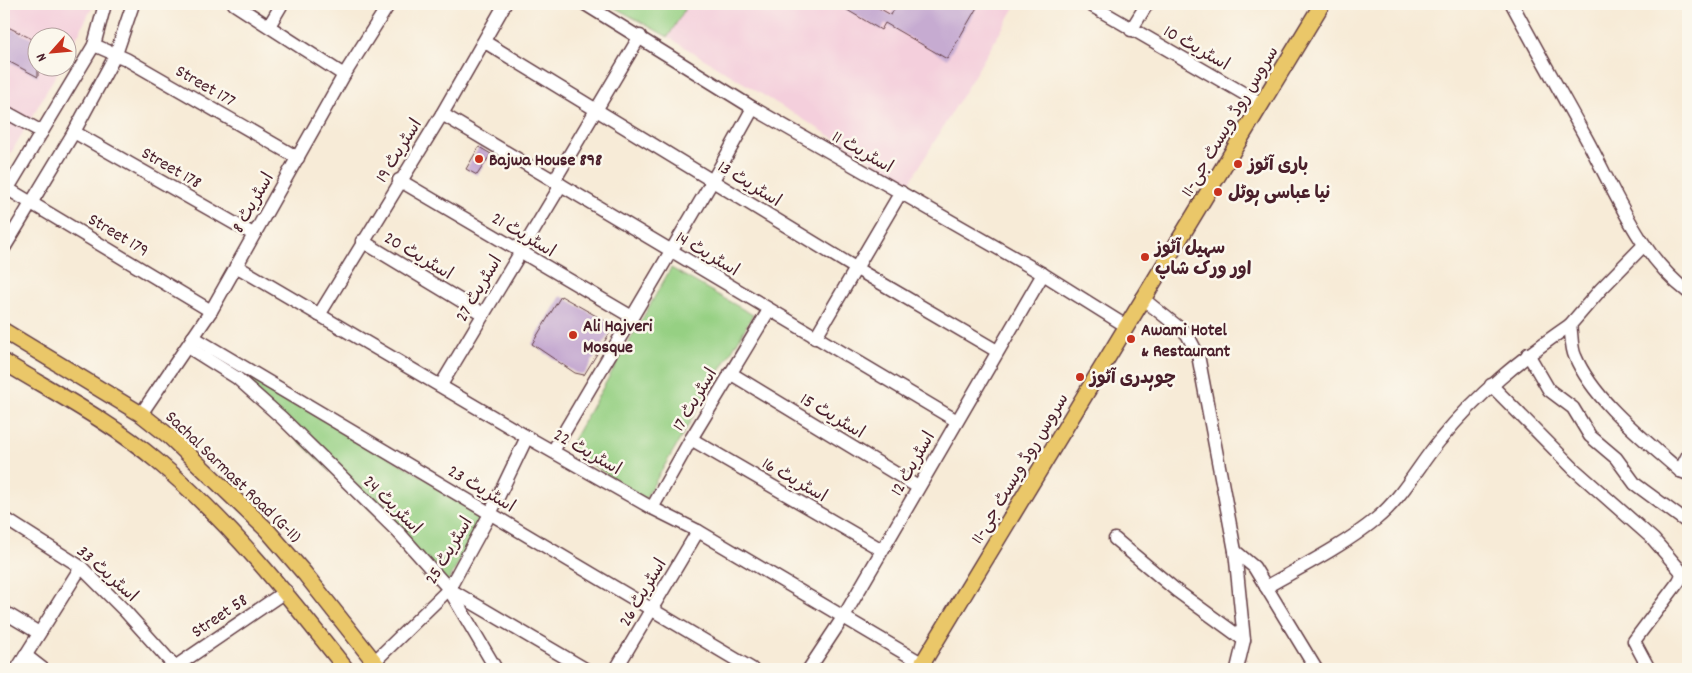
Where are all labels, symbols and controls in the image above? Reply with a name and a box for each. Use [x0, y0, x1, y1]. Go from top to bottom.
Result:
street label: اسٹریٹ 10 [1158, 20, 1234, 78]
north arrow [28, 28, 78, 78]
street label: سروس روڈ ویسٹ جی-11 [1176, 42, 1286, 202]
text: N [32, 49, 53, 65]
street label: Street 177 [170, 60, 239, 114]
street label: اسٹریٹ 19 [371, 114, 430, 188]
street label: اسٹریٹ 11 [827, 126, 897, 181]
street label: Street 178 [136, 142, 206, 196]
place label: Bajwa House 898 [489, 149, 602, 174]
marker: Bajwa House 898 [473, 153, 485, 165]
place label: باری آٹوز [1246, 154, 1308, 179]
street label: اسٹریٹ 13 [712, 156, 785, 215]
marker: باری آٹوز [1232, 158, 1244, 170]
street label: اسٹریٹ 8 [227, 168, 282, 238]
place label: نیا عباسی ہوٹل [1228, 182, 1330, 207]
marker: نیا عباسی ہوٹل [1212, 186, 1224, 198]
street label: اسٹریٹ 21 [486, 207, 560, 265]
street label: Street 179 [83, 208, 153, 264]
street label: اسٹریٹ 14 [670, 226, 743, 284]
street label: اسٹریٹ 20 [378, 227, 457, 288]
place label: سہیل آٹوز اور ورک شاپ [1153, 237, 1251, 283]
street label: اسٹریٹ 27 [450, 251, 510, 327]
marker: سہیل آٹوز اور ورک شاپ [1139, 251, 1151, 263]
place label: Ali Hajveri Mosque [583, 315, 653, 361]
place label: Awami Hotel & Restaurant [1141, 319, 1231, 365]
marker: Ali Hajveri Mosque [567, 329, 579, 341]
marker: Awami Hotel & Restaurant [1125, 333, 1137, 345]
street label: اسٹریٹ 17 [667, 364, 725, 437]
place label: چوہدری آٹوز [1088, 367, 1176, 392]
marker: چوہدری آٹوز [1074, 371, 1086, 383]
street label: اسٹریٹ 15 [795, 388, 869, 446]
street label: سروس روڈ ویسٹ جی-11 [966, 389, 1076, 549]
street label: Sachal Sarmast Road (G-11) [159, 406, 306, 550]
street label: اسٹریٹ 22 [548, 424, 625, 483]
street label: اسٹریٹ 12 [886, 427, 943, 501]
street label: اسٹریٹ 16 [756, 452, 831, 510]
street label: اسٹریٹ 23 [442, 460, 519, 520]
street label: اسٹریٹ 24 [356, 471, 426, 541]
street label: اسٹریٹ 25 [420, 513, 480, 590]
street label: اسٹریٹ 33 [70, 540, 143, 609]
street label: اسٹریٹ 26 [614, 554, 674, 632]
street label: Street 58 [187, 589, 254, 645]

